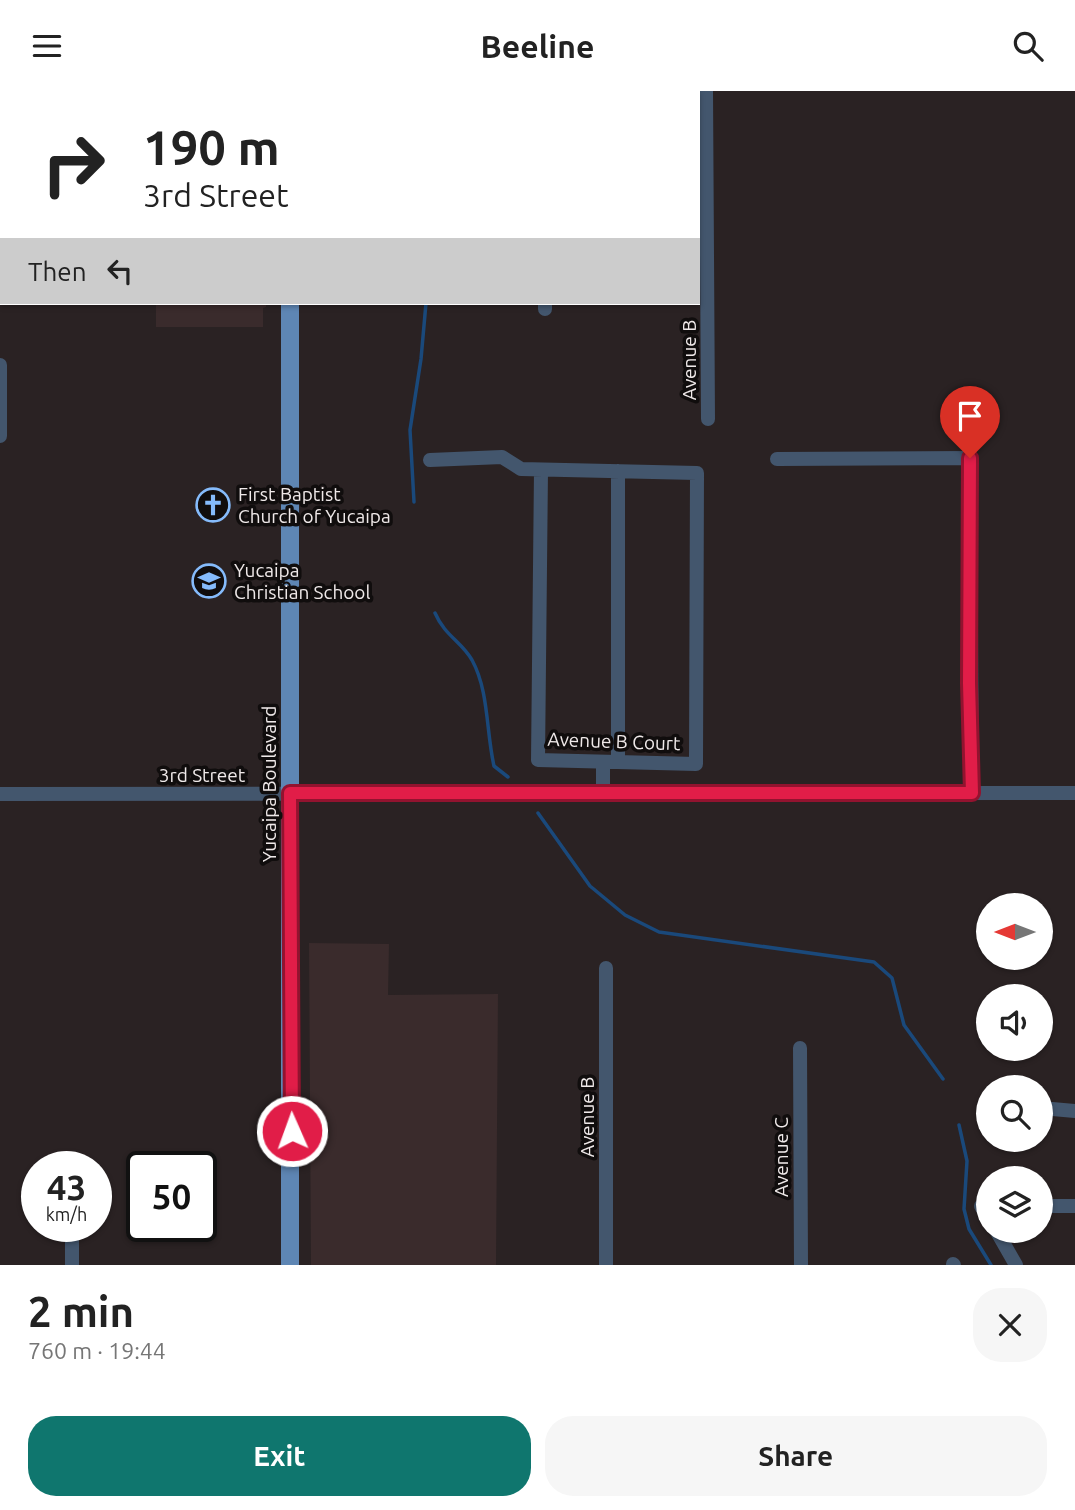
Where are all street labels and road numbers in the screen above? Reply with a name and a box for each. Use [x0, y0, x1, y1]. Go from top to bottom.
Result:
street label: Avenue B [678, 320, 700, 400]
street label: Yucaipa Boulevard [258, 706, 280, 862]
street label: Avenue B Court [547, 728, 681, 754]
street label: 3rd Street [159, 764, 246, 786]
street label: Avenue B [576, 1077, 598, 1157]
street label: Avenue C [770, 1117, 792, 1197]

